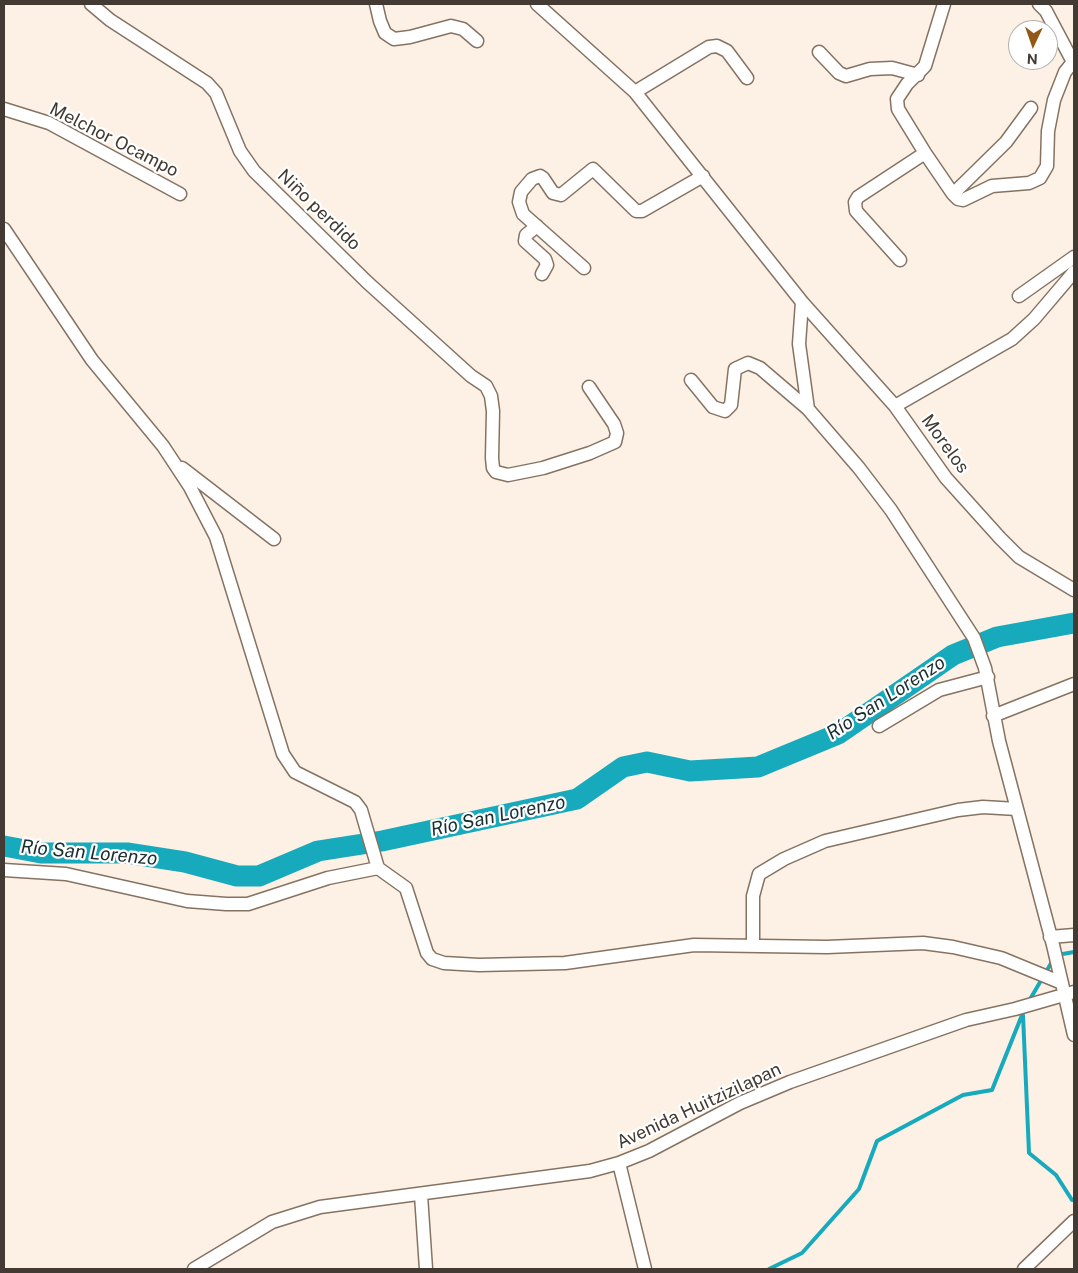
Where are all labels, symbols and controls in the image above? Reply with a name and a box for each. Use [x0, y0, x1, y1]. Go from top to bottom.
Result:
north arrow [1008, 20, 1058, 70]
text: N [1026, 51, 1038, 67]
street label: Melchor Ocampo [46, 98, 182, 182]
street label: Niño perdido [273, 165, 365, 255]
street label: Morelos [916, 410, 974, 478]
water label: Río San Lorenzo [822, 651, 950, 745]
water label: Río San Lorenzo [429, 791, 567, 841]
water label: Río San Lorenzo [20, 836, 158, 870]
street label: Avenida Huitzizilapan [613, 1058, 785, 1154]

